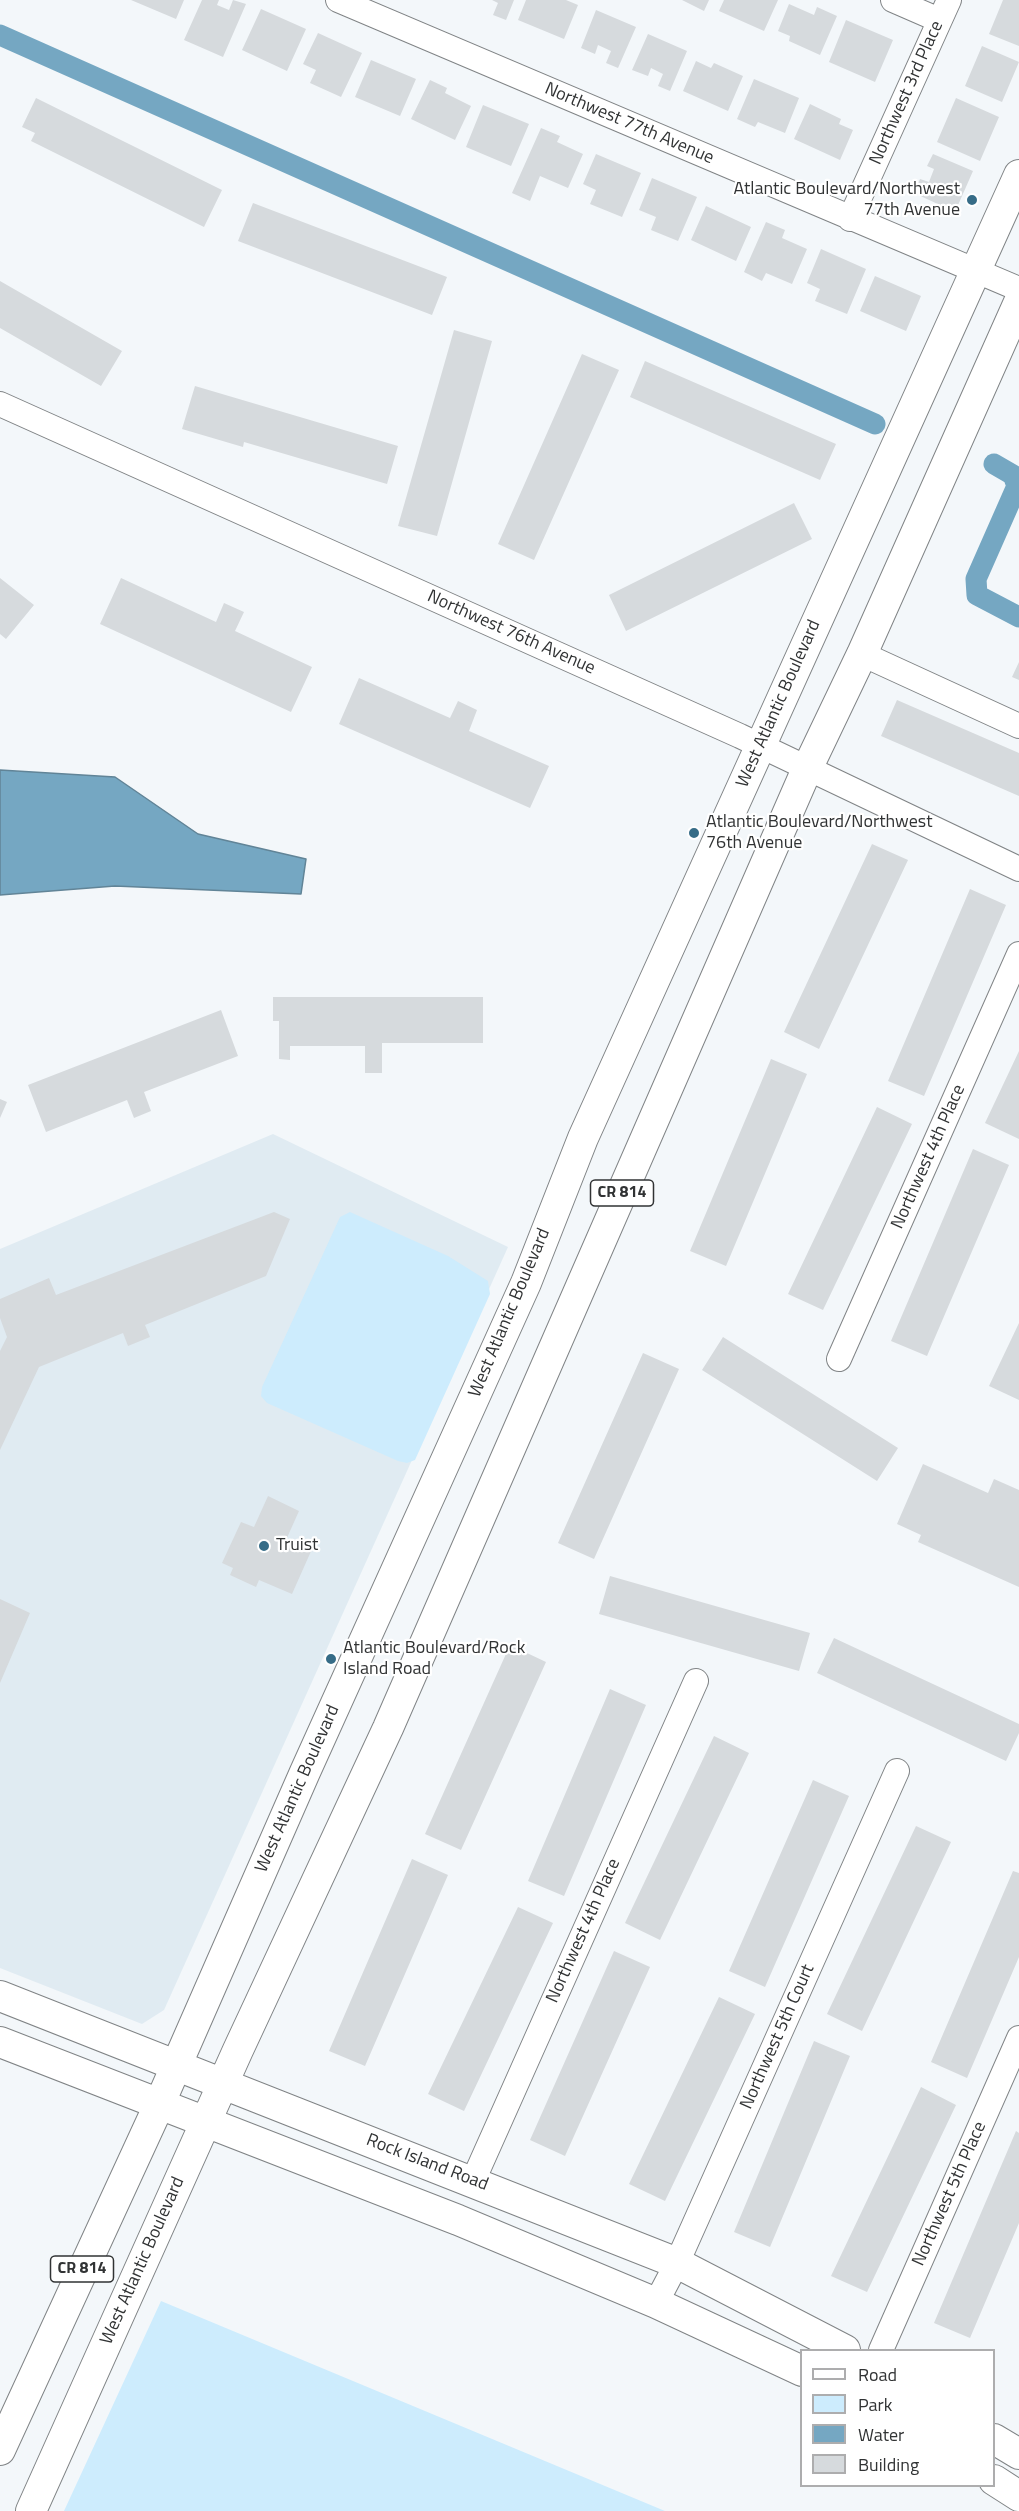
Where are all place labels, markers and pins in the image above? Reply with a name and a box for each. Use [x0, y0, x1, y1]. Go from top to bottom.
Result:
place label: Atlantic Boulevard/Northwest 77th Avenue [734, 179, 960, 222]
marker: Atlantic Boulevard/Northwest 77th Avenue [965, 193, 979, 207]
place label: Atlantic Boulevard/Northwest 76th Avenue [706, 812, 932, 854]
marker: Atlantic Boulevard/Northwest 76th Avenue [687, 826, 701, 840]
place label: Truist [276, 1535, 318, 1557]
marker: Truist [257, 1539, 271, 1553]
place label: Atlantic Boulevard/Rock Island Road [343, 1638, 525, 1680]
marker: Atlantic Boulevard/Rock Island Road [324, 1652, 338, 1666]

